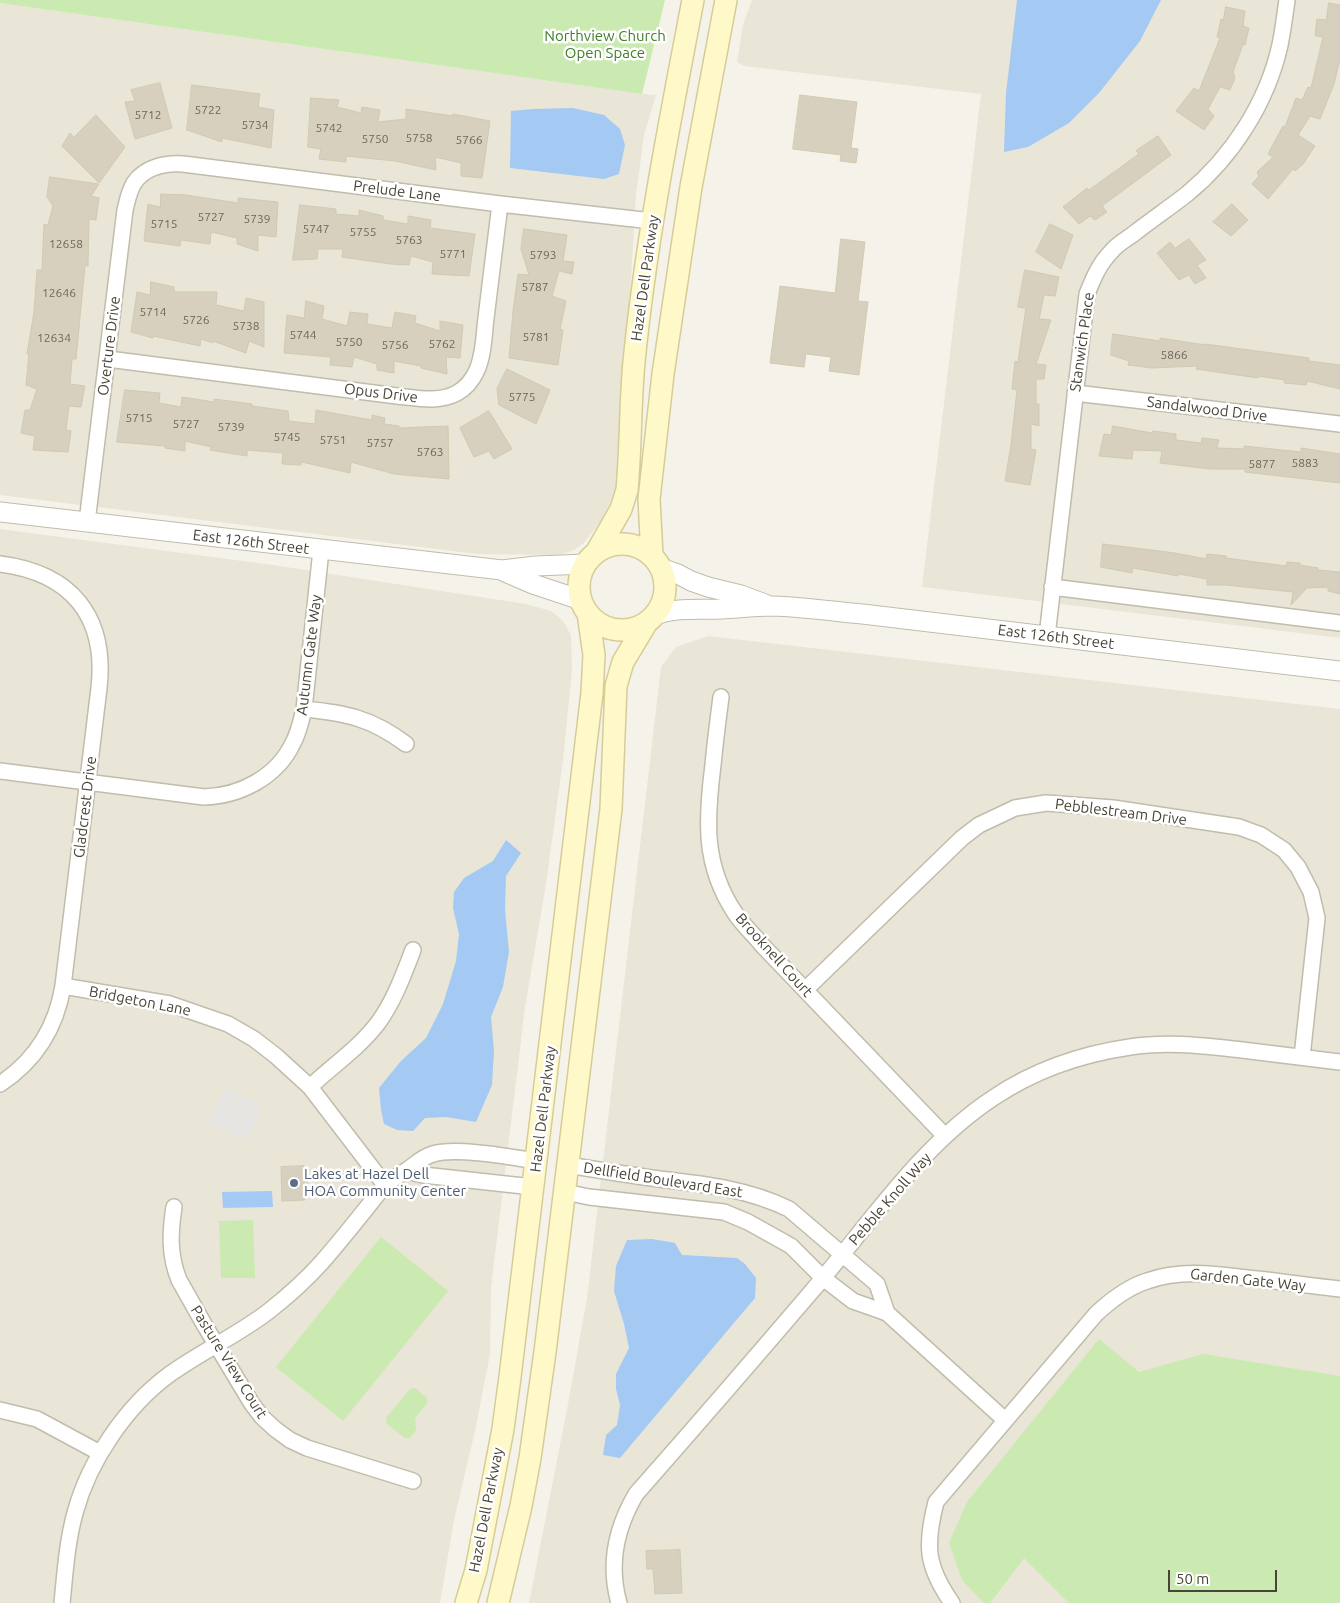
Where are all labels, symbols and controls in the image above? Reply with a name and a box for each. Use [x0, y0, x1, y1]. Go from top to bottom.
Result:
park label: Northview Church Open Space [544, 27, 666, 62]
house number: 5722 [194, 103, 222, 117]
house number: 5712 [134, 108, 162, 122]
house number: 5734 [241, 118, 269, 132]
house number: 5742 [315, 121, 343, 135]
house number: 5758 [405, 131, 433, 145]
house number: 5750 [361, 132, 389, 146]
house number: 5766 [455, 133, 483, 147]
street label: Prelude Lane [352, 177, 442, 205]
house number: 5727 [197, 210, 225, 224]
house number: 5739 [243, 212, 271, 226]
street label: Hazel Dell Parkway [627, 214, 663, 342]
house number: 5715 [150, 217, 178, 231]
house number: 5747 [302, 222, 330, 236]
house number: 5755 [349, 225, 377, 239]
house number: 5763 [395, 233, 423, 247]
house number: 12658 [49, 237, 83, 251]
house number: 5771 [439, 247, 467, 261]
house number: 5793 [529, 248, 557, 262]
house number: 5787 [521, 280, 549, 294]
house number: 12646 [42, 286, 76, 300]
street label: Stanwich Place [1066, 291, 1098, 393]
street label: Overture Drive [94, 295, 124, 397]
house number: 5714 [139, 305, 167, 319]
house number: 5726 [182, 313, 210, 327]
house number: 5738 [232, 319, 260, 333]
house number: 5744 [289, 328, 317, 342]
house number: 5781 [522, 330, 550, 344]
house number: 12634 [37, 331, 71, 345]
house number: 5750 [335, 335, 363, 349]
house number: 5762 [428, 337, 456, 351]
house number: 5756 [381, 338, 409, 352]
house number: 5866 [1160, 348, 1188, 362]
street label: Opus Drive [343, 380, 419, 406]
house number: 5775 [508, 390, 536, 404]
street label: Sandalwood Drive [1146, 393, 1268, 425]
house number: 5715 [125, 411, 153, 425]
house number: 5727 [172, 417, 200, 431]
house number: 5739 [217, 420, 245, 434]
house number: 5745 [273, 430, 301, 444]
house number: 5751 [319, 433, 347, 447]
house number: 5757 [366, 436, 394, 450]
house number: 5763 [416, 445, 444, 459]
house number: 5883 [1291, 456, 1319, 470]
house number: 5877 [1248, 457, 1276, 471]
street label: East 126th Street [192, 526, 310, 558]
street label: Autumn Gate Way [293, 594, 325, 716]
street label: East 126th Street [997, 621, 1115, 653]
street label: Gladcrest Drive [70, 755, 100, 859]
street label: Pebblestream Drive [1054, 795, 1188, 829]
street label: Brooknell Court [732, 909, 816, 1001]
street label: Bridgeton Lane [88, 982, 192, 1020]
street label: Hazel Dell Parkway [526, 1045, 560, 1173]
street label: Pebble Knoll Way [845, 1149, 935, 1249]
street label: Dellfield Boulevard East [582, 1159, 744, 1201]
place label: Lakes at Hazel Dell HOA Community Center [304, 1165, 466, 1200]
marker: Lakes at Hazel Dell HOA Community Center [288, 1177, 300, 1189]
street label: Garden Gate Way [1189, 1265, 1307, 1295]
street label: Pasture View Court [187, 1302, 271, 1422]
street label: Hazel Dell Parkway [465, 1446, 507, 1574]
scale bar [1170, 1560, 1279, 1592]
text: 50 m [1176, 1570, 1209, 1587]

